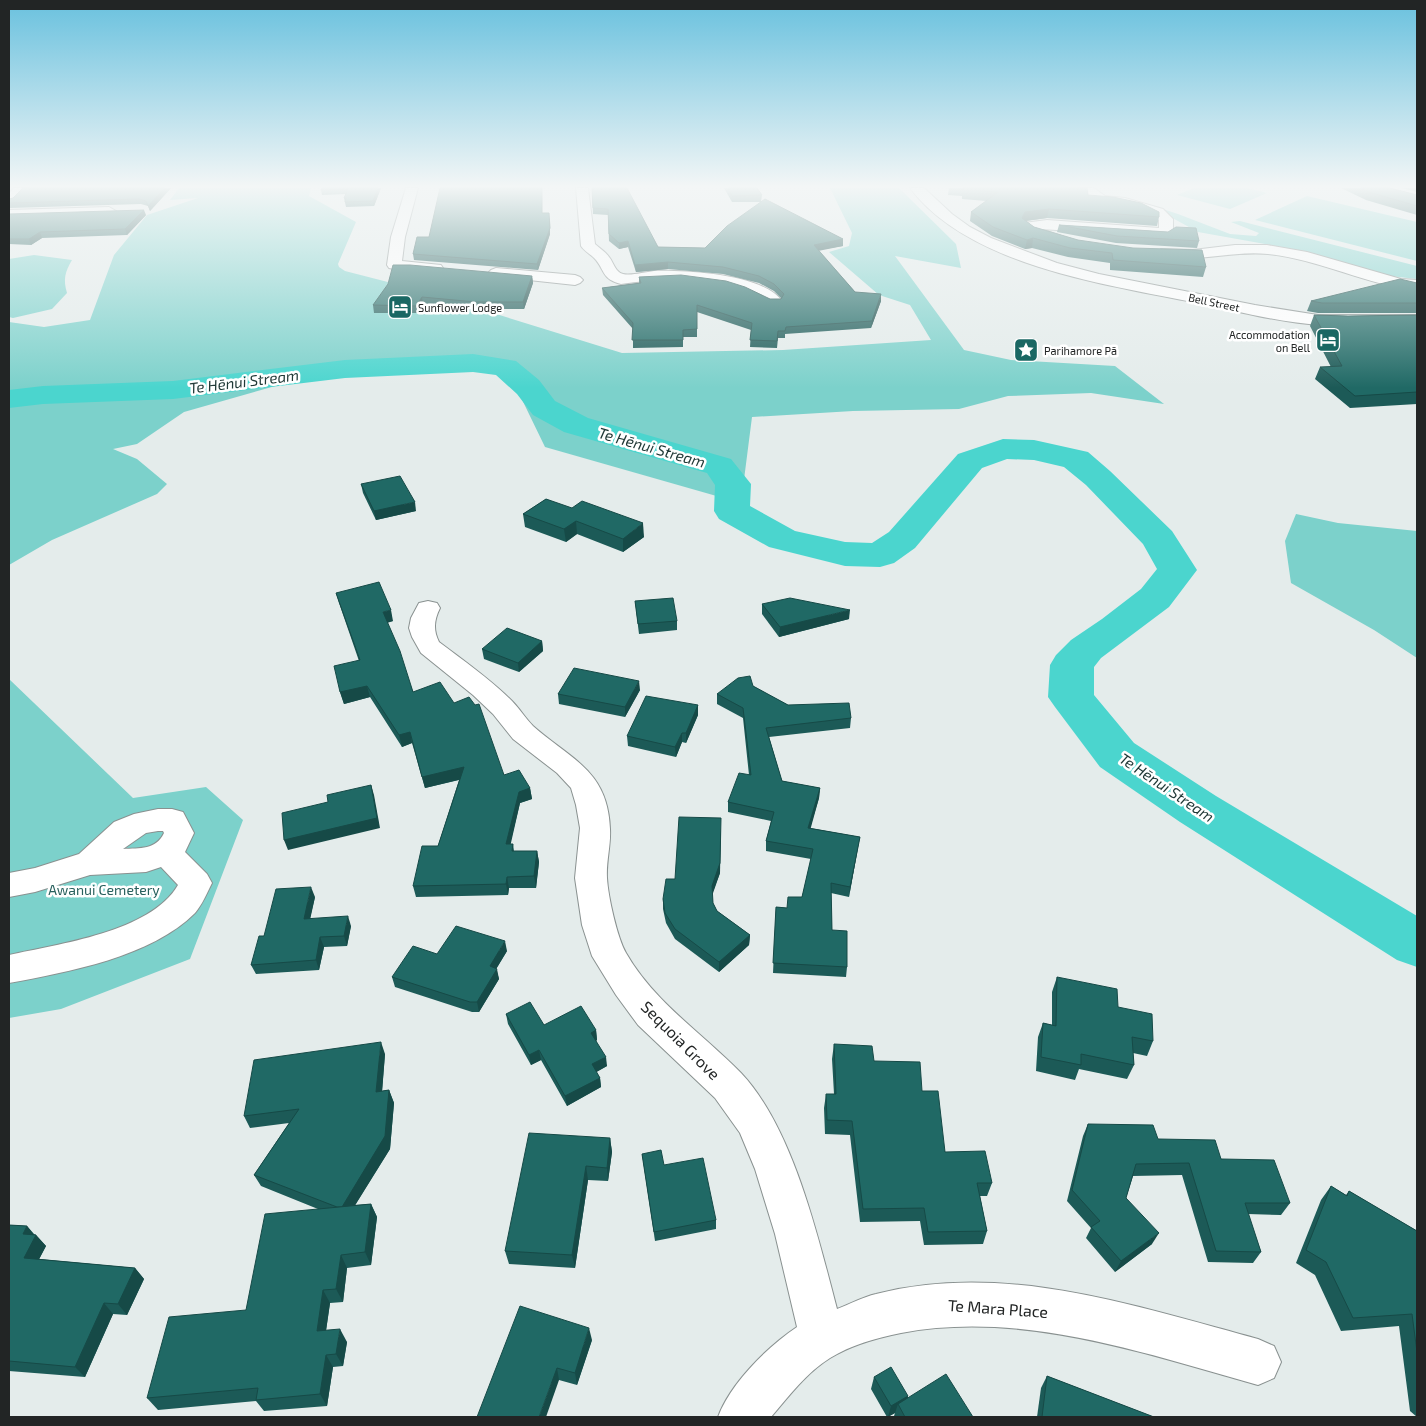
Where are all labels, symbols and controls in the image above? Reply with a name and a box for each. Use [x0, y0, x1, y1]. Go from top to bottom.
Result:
street label: Bell Street [1187, 290, 1241, 314]
hotel icon: Sunflower Lodge [387, 294, 413, 320]
place label: Sunflower Lodge [418, 301, 502, 314]
hotel icon: Accommodation on Bell [1315, 327, 1341, 353]
place label: Accommodation on Bell [1229, 328, 1311, 354]
place icon: Parihamore Pā [1013, 337, 1039, 363]
place label: Parihamore Pā [1044, 344, 1117, 357]
water label: Te Hēnui Stream [188, 365, 300, 397]
water label: Te Hēnui Stream [597, 423, 707, 471]
water label: Te Hēnui Stream [1116, 749, 1218, 825]
park label: Awanui Cemetery [48, 881, 160, 898]
street label: Sequoia Grove [638, 997, 724, 1083]
street label: Te Mara Place [947, 1295, 1049, 1321]

